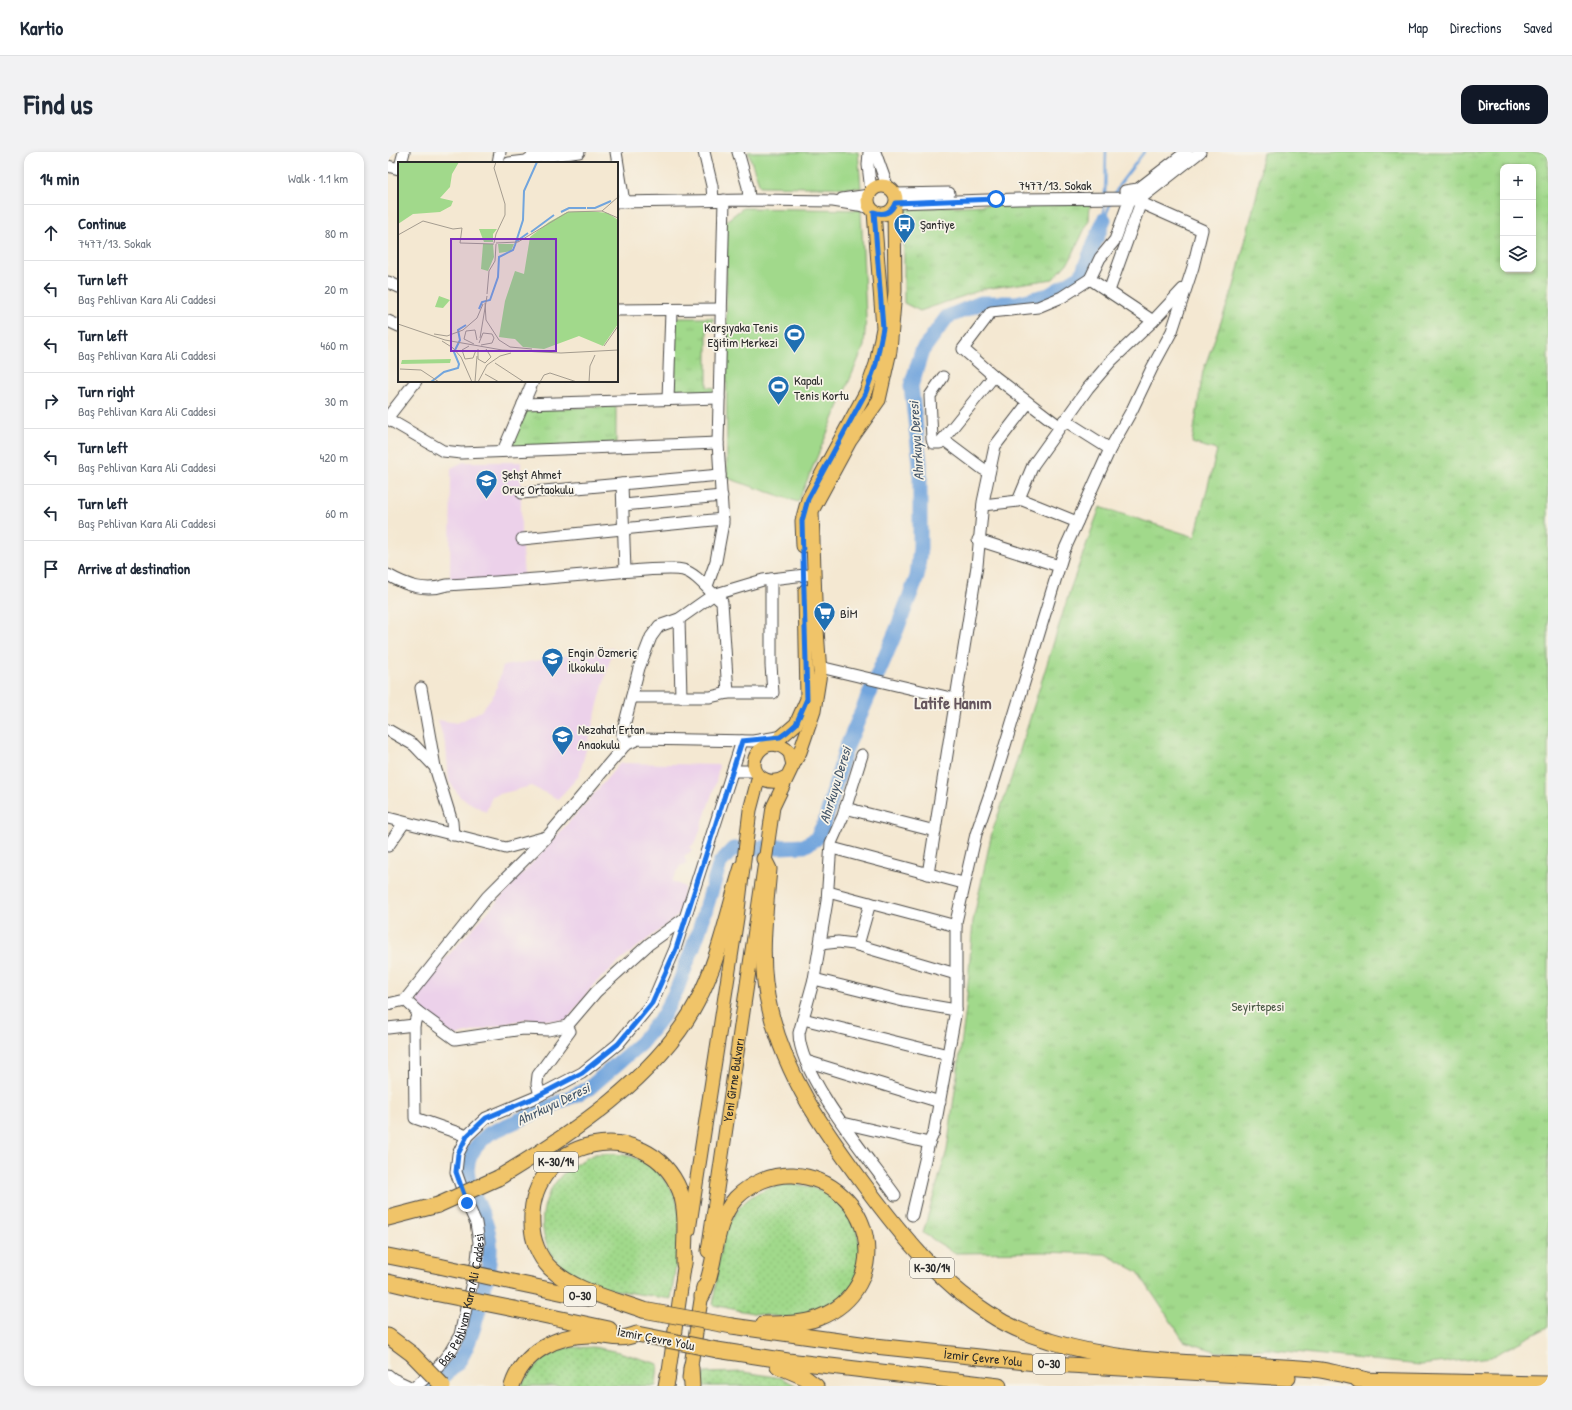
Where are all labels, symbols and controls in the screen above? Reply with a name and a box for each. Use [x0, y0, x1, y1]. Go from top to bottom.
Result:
text: Kartio [20, 15, 63, 41]
text: Map [1408, 18, 1428, 37]
text: Directions [1450, 18, 1501, 37]
text: Saved [1523, 18, 1552, 37]
text: Find us [24, 85, 93, 123]
button: Directions [1461, 85, 1548, 124]
inset map [398, 162, 618, 382]
map controls [1500, 164, 1536, 272]
button: + [1500, 164, 1536, 200]
text: 14 min [40, 167, 80, 190]
text: Walk · 1.1 km [288, 169, 348, 187]
street label: 7477/13. Sokak [1018, 176, 1092, 194]
route start [987, 190, 1005, 208]
button: − [1500, 200, 1536, 236]
bus stop icon: Şantiye [891, 211, 917, 244]
text: Continue [78, 213, 126, 234]
place label: Şantiye [920, 215, 955, 233]
icon: ahead [40, 222, 62, 244]
text: 80 m [325, 224, 348, 242]
text: 7477/13. Sokak [78, 234, 151, 252]
button: layers [1500, 236, 1536, 272]
text: Turn left [78, 269, 128, 290]
icon: left [40, 278, 62, 300]
text: 20 m [324, 280, 348, 298]
text: Baş Pehlivan Kara Ali Caddesi [78, 290, 216, 308]
place label: Karşıyaka Tenis Eğitim Merkezi [704, 318, 778, 351]
sports icon: Karşıyaka Tenis Eğitim Merkezi [781, 321, 807, 354]
text: Turn left [78, 325, 128, 346]
icon: left [40, 334, 62, 356]
text: 460 m [320, 336, 348, 354]
text: Baş Pehlivan Kara Ali Caddesi [78, 346, 216, 364]
place label: Kapalı Tenis Kortu [794, 371, 849, 404]
sports icon: Kapalı Tenis Kortu [765, 374, 791, 407]
text: Turn right [78, 381, 134, 402]
icon: right [40, 390, 62, 412]
text: 30 m [325, 392, 348, 410]
water label: Ahırkuyu Deresi [903, 399, 929, 481]
text: Baş Pehlivan Kara Ali Caddesi [78, 402, 216, 420]
text: Turn left [78, 437, 128, 458]
icon: left [40, 446, 62, 468]
text: 420 m [319, 448, 348, 466]
text: Baş Pehlivan Kara Ali Caddesi [78, 458, 216, 476]
place label: Şehşt Ahmet Oruç Ortaokulu [502, 465, 574, 498]
school or university icon: Şehşt Ahmet Oruç Ortaokulu [473, 468, 499, 501]
text: Turn left [78, 493, 128, 514]
icon: left [40, 502, 62, 524]
text: 60 m [325, 504, 348, 522]
text: Baş Pehlivan Kara Ali Caddesi [78, 514, 216, 532]
icon: arrive [40, 558, 62, 580]
text: Arrive at destination [78, 558, 190, 579]
supermarket icon: BİM [812, 600, 838, 633]
place label: BİM [840, 604, 858, 622]
place label: Engin Özmeriç İlkokulu [568, 643, 637, 676]
school or university icon: Engin Özmeriç İlkokulu [539, 646, 565, 679]
district label: Latife Hanım [914, 691, 992, 714]
place label: Nezahat Ertan Anaokulu [578, 720, 645, 753]
school or university icon: Nezahat Ertan Anaokulu [549, 723, 575, 756]
water label: Ahırkuyu Deresi [814, 742, 857, 826]
park label: Seyirtepesi [1232, 997, 1284, 1015]
street label: Yeni Girne Bulvarı [718, 1037, 748, 1123]
water label: Ahırkuyu Deresi [513, 1077, 595, 1130]
road number: K-30/14 [534, 1152, 578, 1172]
route end [458, 1194, 476, 1212]
street label: Baş Pehlivan Kara Ali Caddesi [433, 1232, 488, 1370]
road number: K-30/14 [910, 1258, 954, 1278]
road number: O-30 [564, 1286, 596, 1306]
street label: İzmir Çevre Yolu [616, 1322, 696, 1354]
street label: İzmir Çevre Yolu [943, 1344, 1023, 1370]
road number: O-30 [1033, 1354, 1065, 1374]

